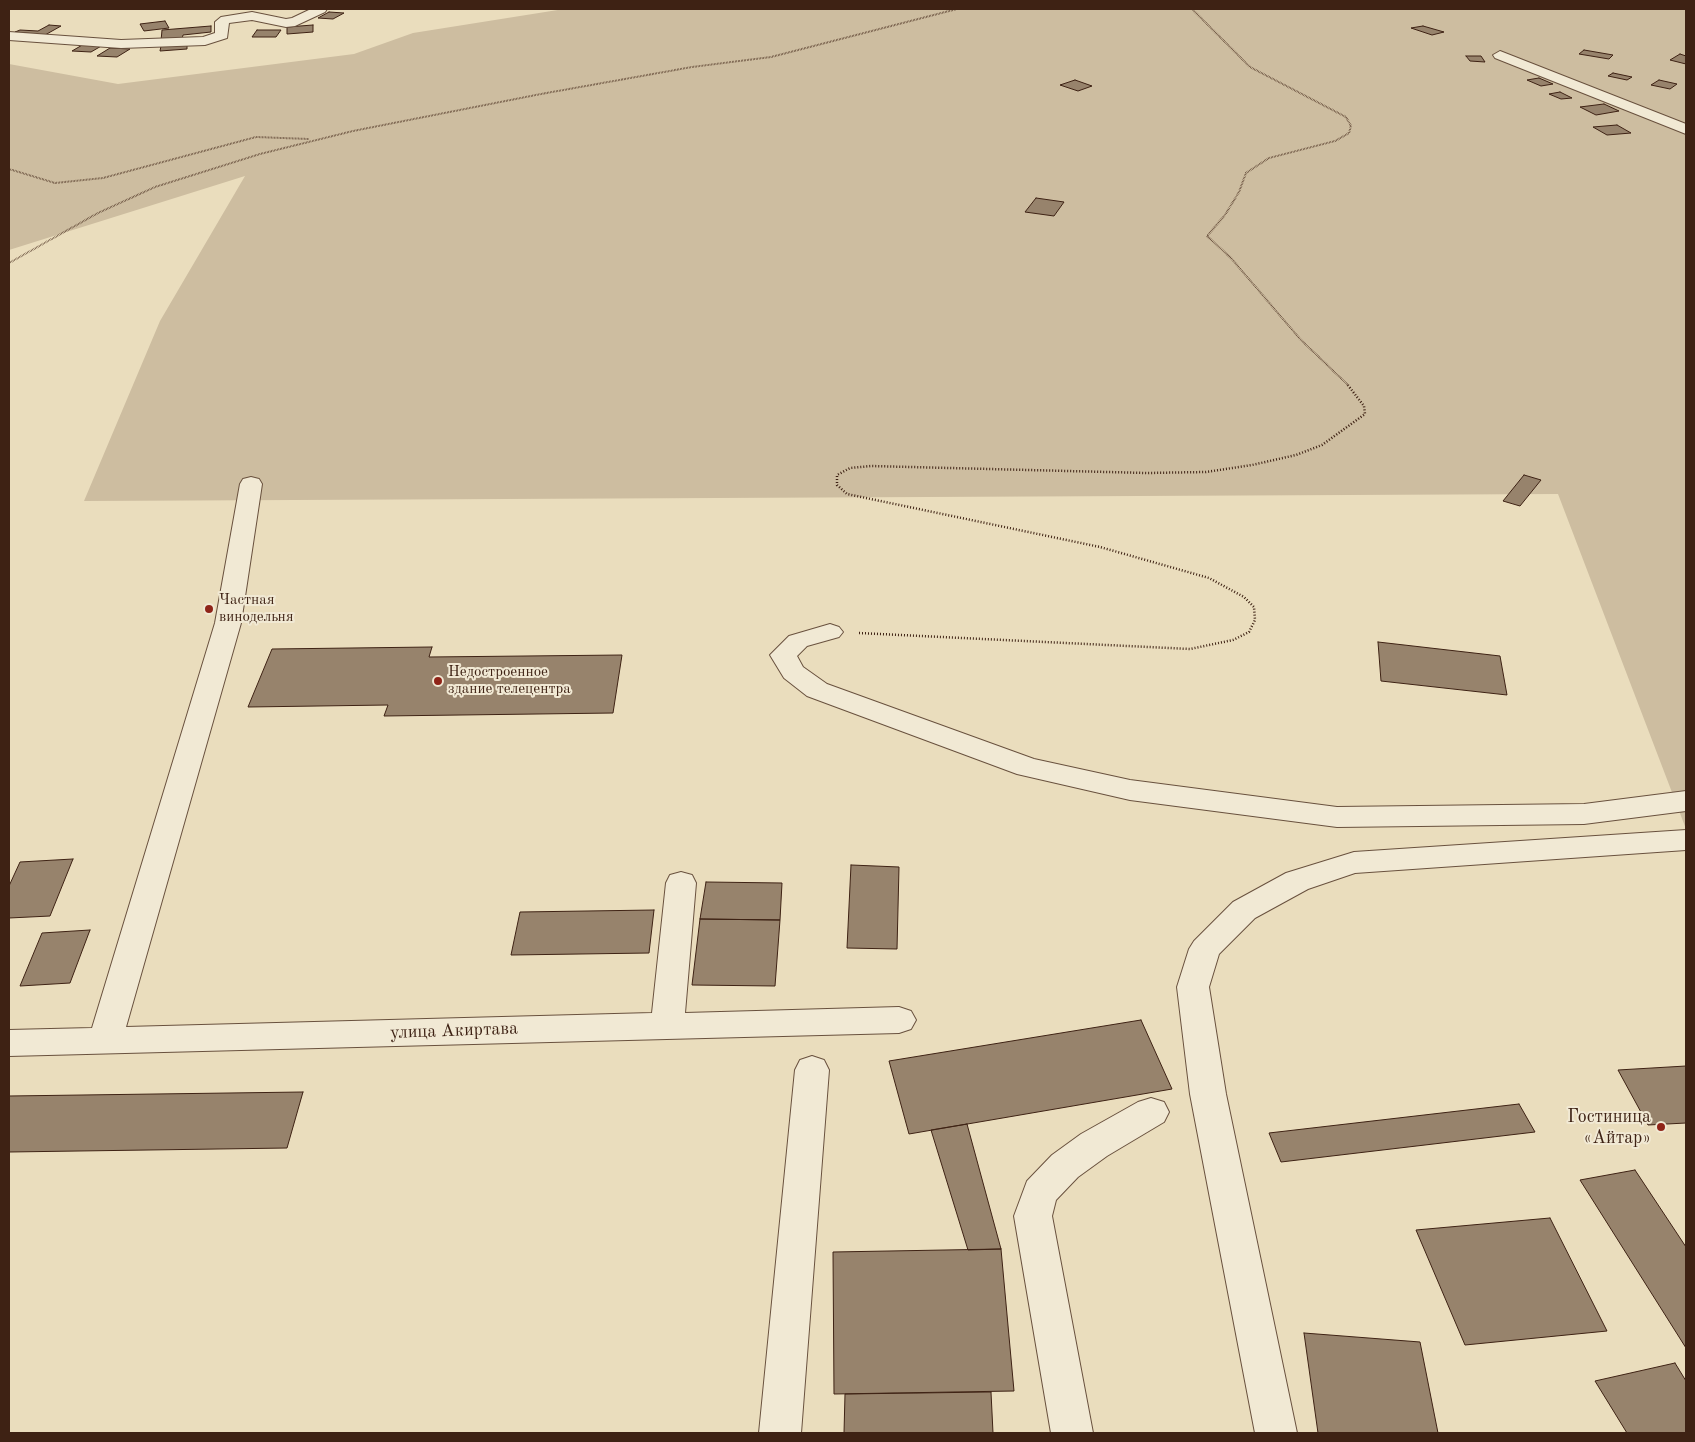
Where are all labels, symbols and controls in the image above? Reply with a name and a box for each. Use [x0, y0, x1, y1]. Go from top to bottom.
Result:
place label: Частная винодельня [219, 591, 294, 626]
marker: Частная винодельня [203, 603, 215, 615]
place label: Недостроенное здание телецентра [448, 663, 571, 698]
marker: Недостроенное здание телецентра [432, 675, 444, 687]
street label: улица Акиртава [390, 1018, 518, 1044]
place label: Гостиница «Айтар» [1567, 1106, 1651, 1148]
marker: Гостиница «Айтар» [1655, 1121, 1667, 1133]

